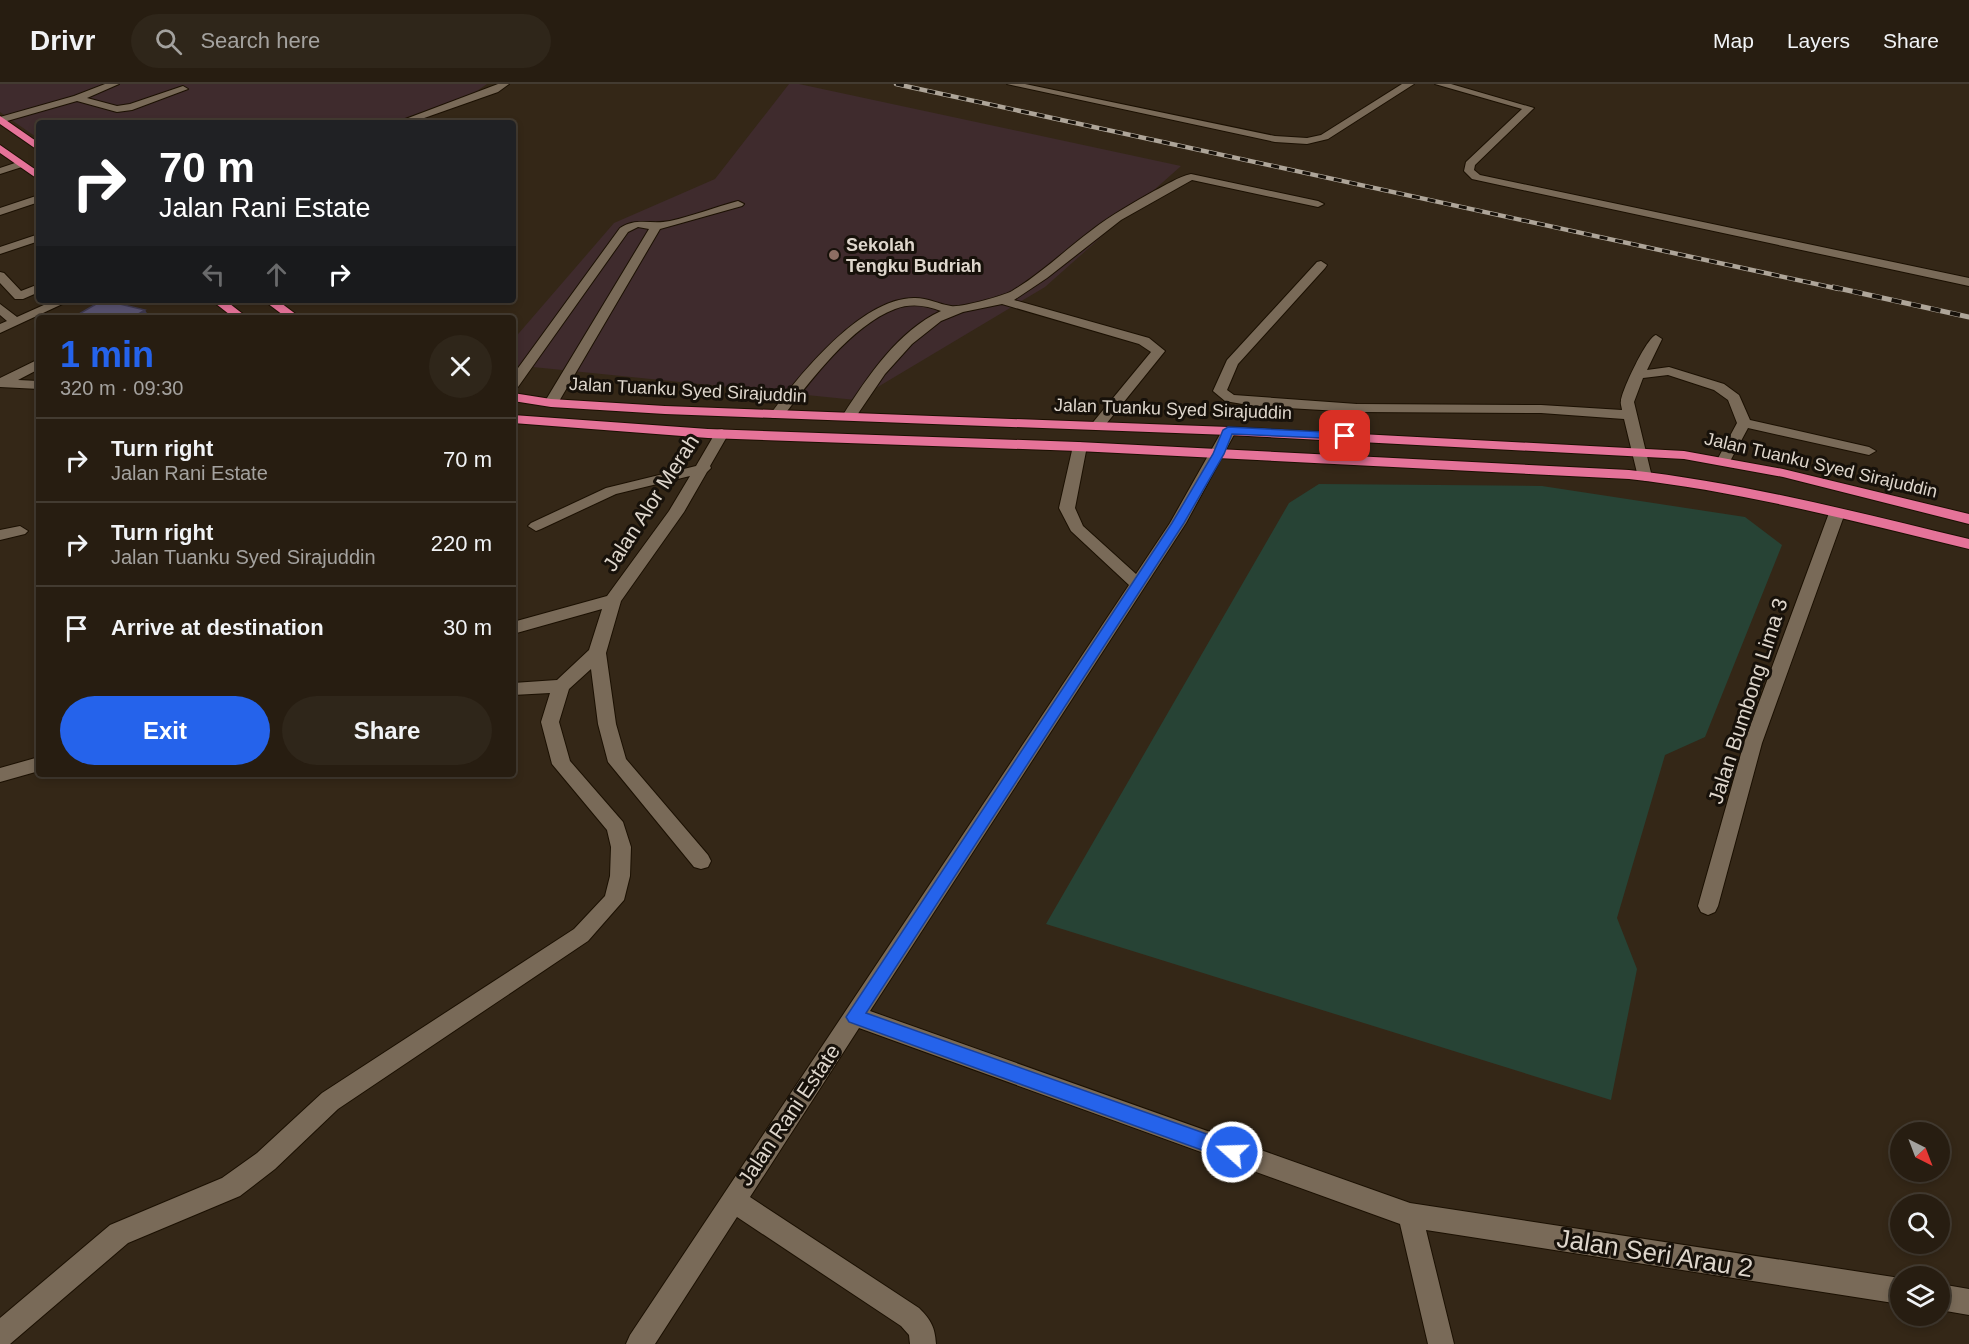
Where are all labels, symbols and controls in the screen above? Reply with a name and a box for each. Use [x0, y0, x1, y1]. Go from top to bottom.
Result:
search box [131, 14, 551, 68]
text: Drivr [30, 25, 95, 56]
icon: search [152, 25, 185, 58]
text: Search here [200, 28, 320, 53]
text: Map [1713, 29, 1754, 52]
text: Layers [1787, 29, 1850, 52]
text: Share [1883, 29, 1939, 52]
icon: right [60, 144, 138, 222]
text: 70 m [159, 144, 255, 191]
text: Jalan Rani Estate [159, 193, 371, 223]
place label: Sekolah Tengku Budriah [846, 235, 982, 276]
marker: Sekolah Tengku Budriah [827, 248, 841, 262]
icon: left [197, 258, 230, 291]
icon: ahead [260, 258, 293, 291]
icon: right [323, 258, 356, 291]
text: 1 min [60, 334, 154, 375]
button: close [429, 335, 492, 398]
street label: Jalan Tuanku Syed Sirajuddin [569, 374, 807, 406]
text: 320 m · 09:30 [60, 377, 183, 399]
street label: Jalan Tuanku Syed Sirajuddin [1054, 395, 1292, 423]
pin [1319, 410, 1370, 461]
icon: arrive [1328, 419, 1361, 452]
street label: Jalan Tuanku Syed Sirajuddin [1703, 428, 1939, 502]
street label: Jalan Alor Merah [598, 430, 703, 575]
text: Turn right [111, 436, 213, 461]
icon: right [60, 444, 93, 477]
text: 70 m [443, 447, 492, 472]
text: Jalan Rani Estate [111, 462, 268, 484]
text: Turn right [111, 520, 213, 545]
icon: right [60, 528, 93, 561]
text: 220 m [431, 531, 492, 556]
text: Jalan Tuanku Syed Sirajuddin [111, 546, 376, 568]
street label: Jalan Bumbong Lima 3 [1703, 595, 1792, 807]
icon: arrive [60, 612, 93, 645]
text: Arrive at destination [111, 615, 324, 640]
text: 30 m [443, 615, 492, 640]
button: Exit [60, 696, 270, 765]
button: Share [282, 696, 492, 765]
street label: Jalan Rani Estate [733, 1040, 844, 1189]
position arrow [1200, 1120, 1264, 1184]
north arrow [1890, 1122, 1950, 1182]
map controls [1890, 1122, 1950, 1326]
button: search [1890, 1194, 1950, 1254]
street label: Jalan Seri Arau 2 [1555, 1223, 1755, 1283]
button: layers [1890, 1266, 1950, 1326]

